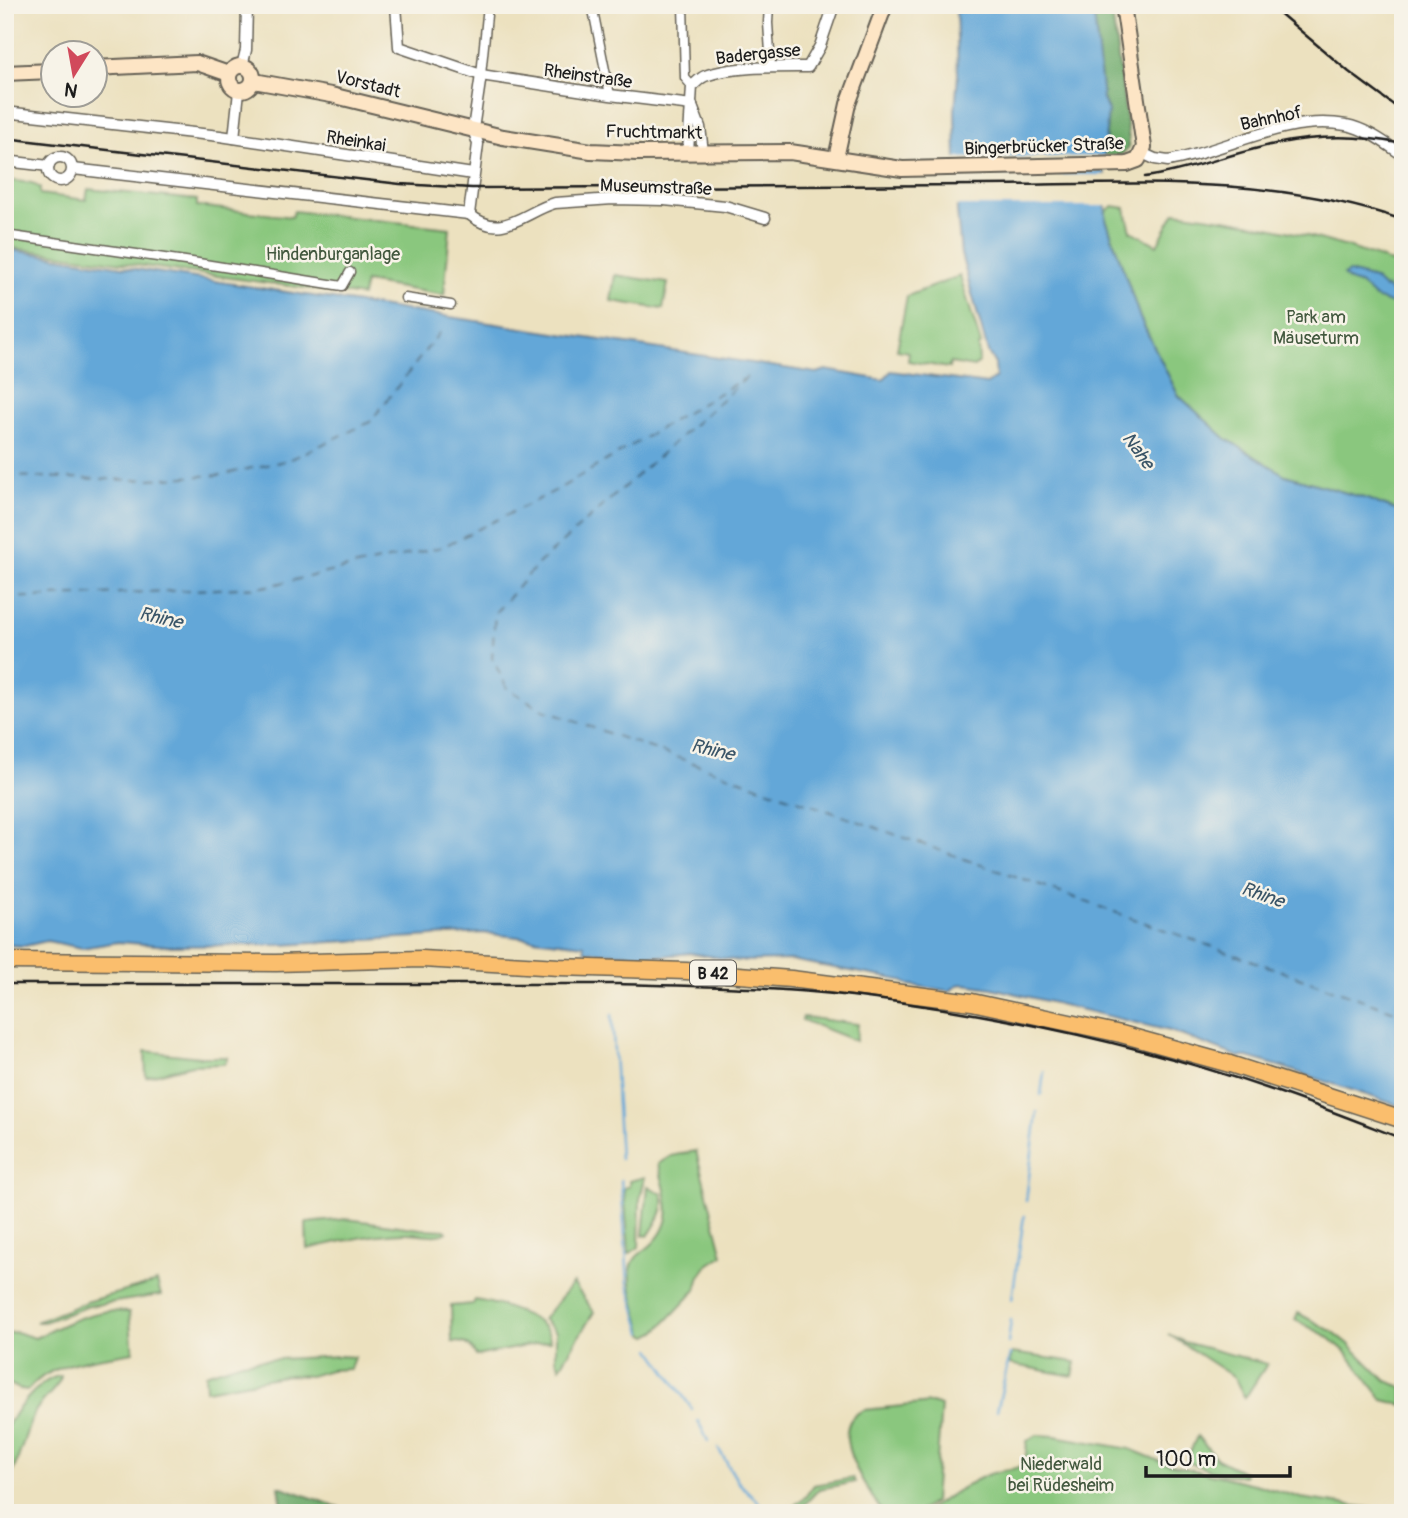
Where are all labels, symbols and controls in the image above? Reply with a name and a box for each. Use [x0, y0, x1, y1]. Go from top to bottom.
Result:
north arrow [38, 38, 108, 108]
street label: Badergasse [714, 39, 802, 70]
street label: Rheinstraße [542, 59, 634, 94]
street label: Vorstadt [333, 65, 404, 104]
text: N [62, 77, 80, 103]
street label: Bahnhof [1238, 101, 1305, 136]
street label: Fruchtmarkt [605, 120, 703, 145]
street label: Rheinkai [324, 125, 387, 158]
street label: Bingerbrücker Straße [964, 132, 1124, 161]
street label: Museumstraße [600, 174, 712, 201]
park label: Hindenburganlage [266, 243, 400, 266]
park label: Park am Mäuseturm [1273, 306, 1359, 350]
water label: Nahe [1117, 427, 1161, 475]
water label: Rhine [137, 601, 186, 635]
water label: Rhine [689, 733, 738, 767]
water label: Rhine [1238, 877, 1289, 914]
road number: B 42 [690, 960, 736, 986]
scale bar [1146, 1434, 1289, 1478]
text: 100 m [1156, 1446, 1216, 1473]
park label: Niederwald bei Rüdesheim [1008, 1453, 1114, 1497]

